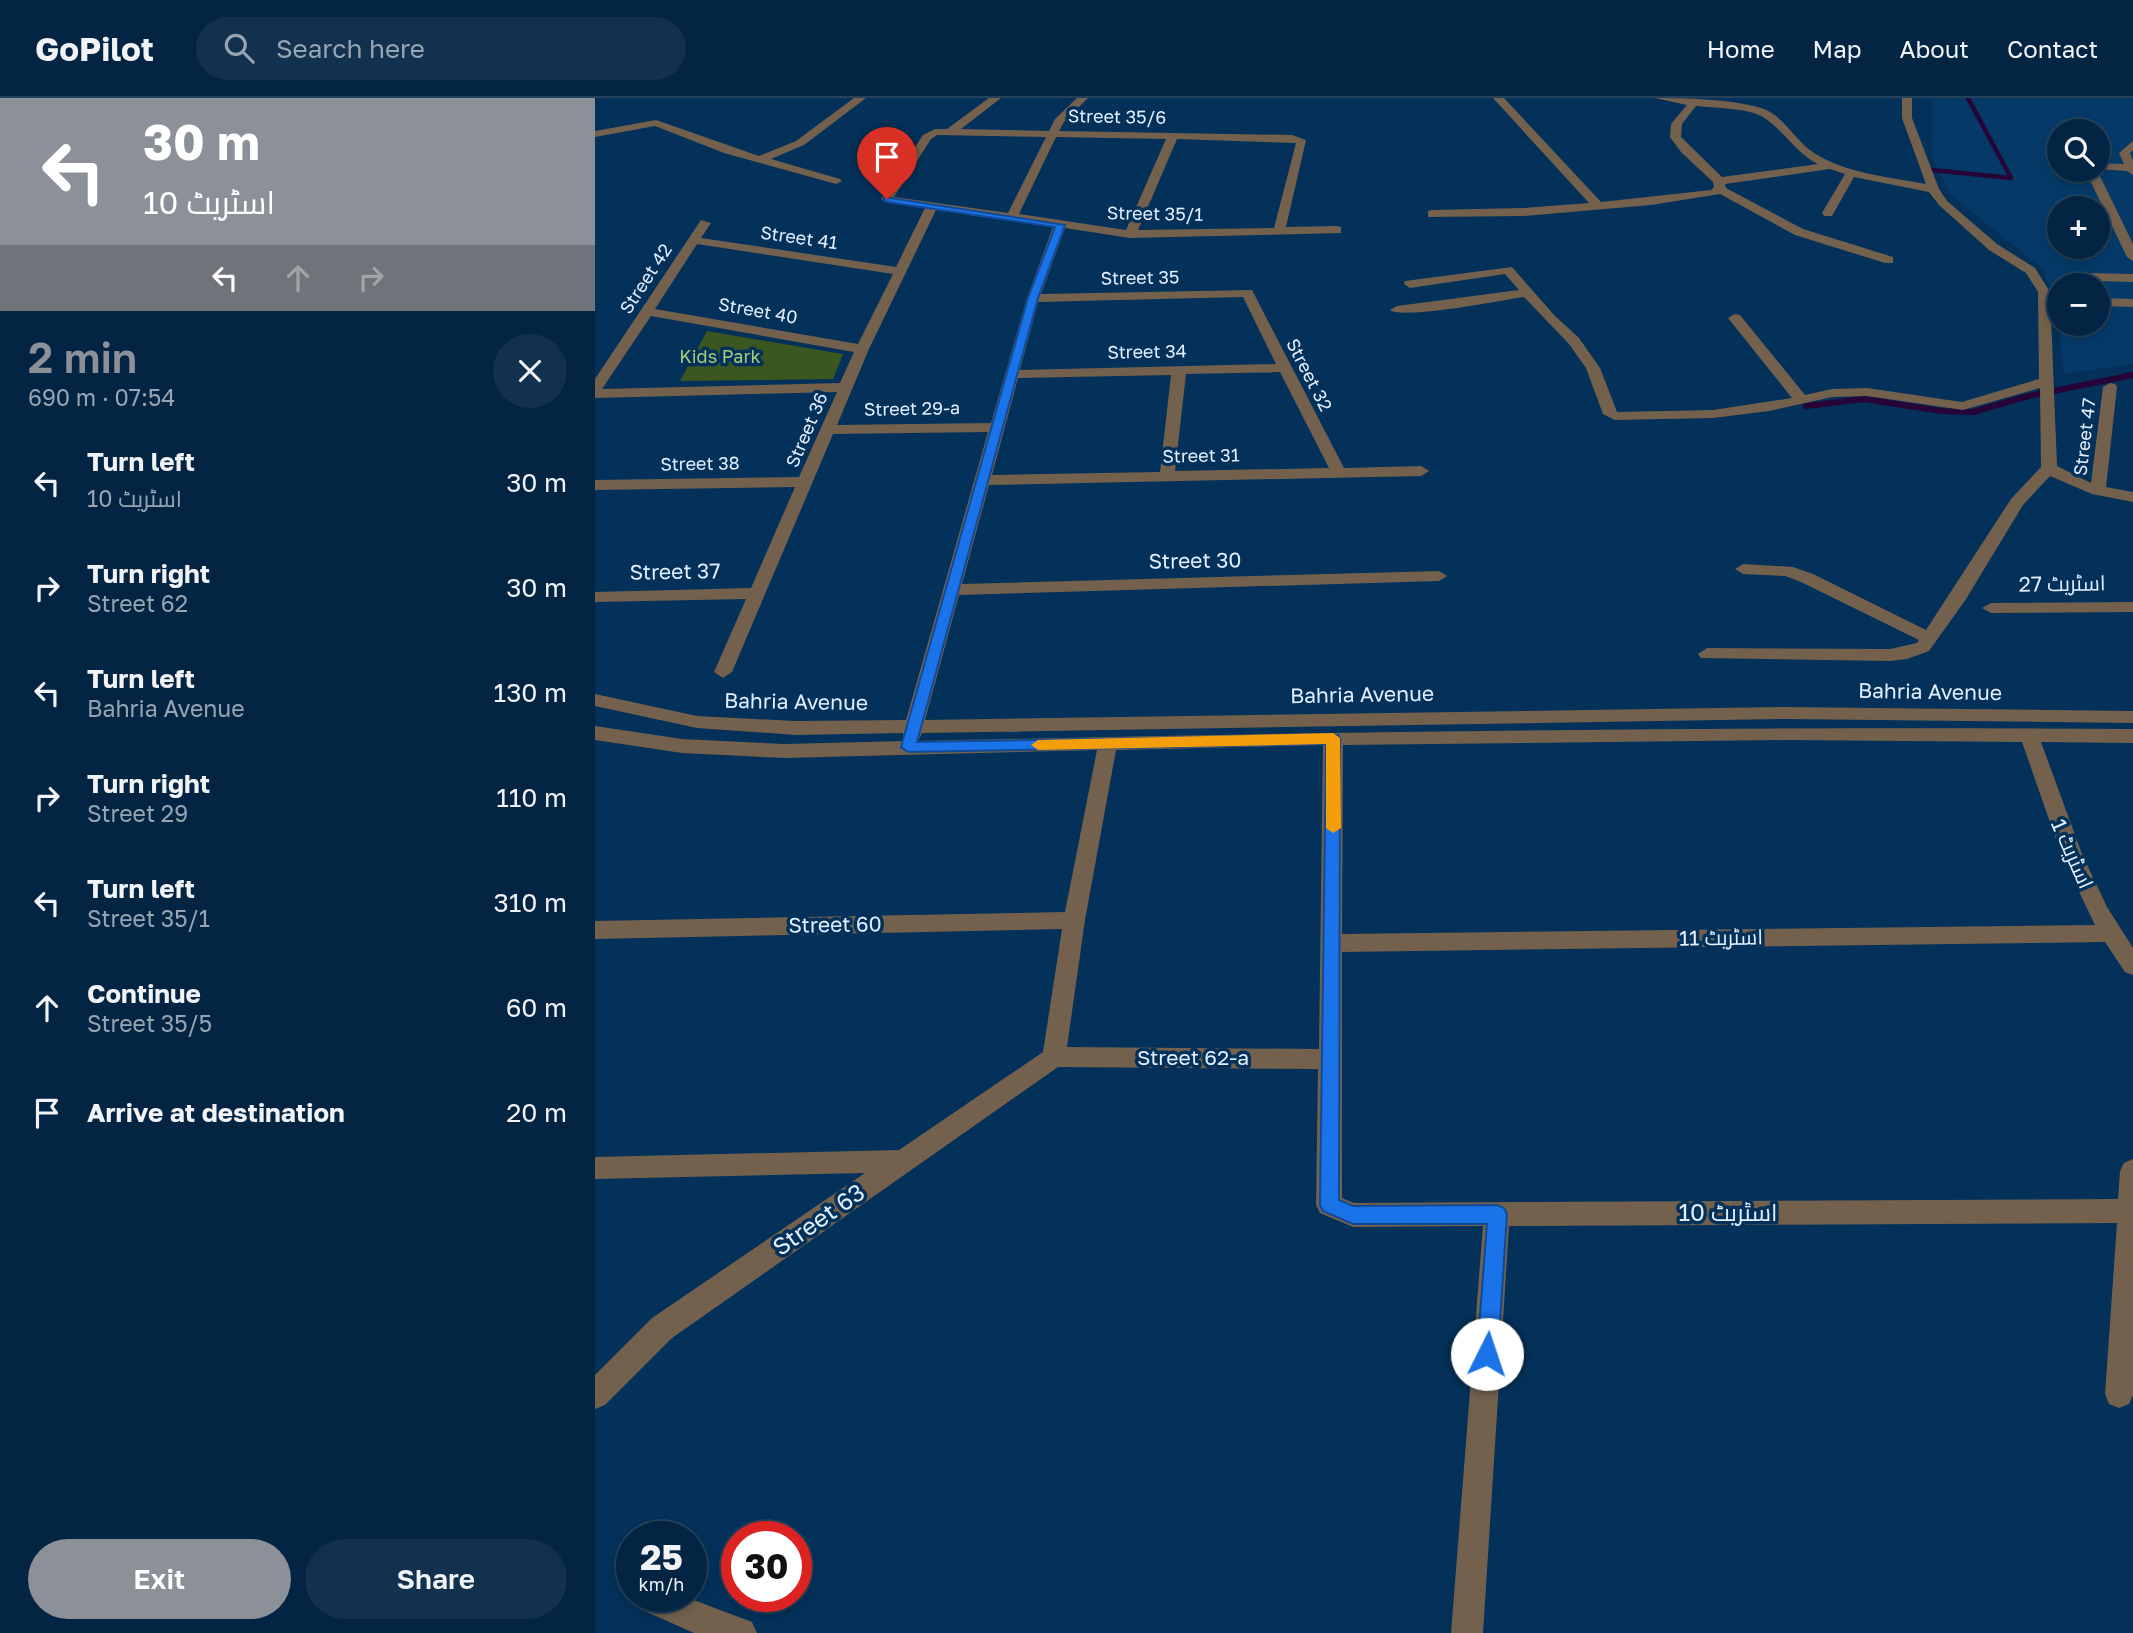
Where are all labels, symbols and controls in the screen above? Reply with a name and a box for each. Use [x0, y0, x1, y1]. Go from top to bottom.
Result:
search box [196, 17, 686, 80]
text: GoPilot [35, 29, 154, 68]
icon: search [220, 29, 258, 67]
text: Search here [276, 33, 425, 64]
text: Home [1707, 34, 1775, 63]
text: Map [1813, 34, 1862, 63]
text: About [1900, 34, 1969, 63]
text: Contact [2007, 34, 2098, 63]
street label: Street 35/6 [1068, 104, 1166, 128]
text: 30 m [143, 112, 260, 171]
map controls [2047, 119, 2110, 336]
button: search [2047, 119, 2110, 182]
icon: left [28, 126, 119, 217]
pin [857, 127, 917, 199]
icon: arrive [868, 138, 906, 176]
text: اسٹریٹ 10 [143, 183, 275, 221]
button: + [2047, 196, 2110, 259]
street label: Street 35/1 [1107, 201, 1204, 225]
street label: Street 41 [759, 221, 839, 253]
street label: Street 42 [614, 239, 676, 318]
icon: left [206, 259, 244, 297]
icon: ahead [279, 259, 317, 297]
icon: right [352, 259, 390, 297]
street label: Street 35 [1100, 265, 1180, 289]
button: − [2047, 273, 2110, 336]
street label: Street 40 [717, 292, 799, 328]
text: 2 min [28, 332, 137, 382]
button: close [493, 334, 567, 408]
street label: Street 32 [1282, 334, 1338, 415]
street label: Street 34 [1107, 339, 1187, 363]
park label: Kids Park [679, 345, 761, 367]
text: 690 m · 07:54 [28, 383, 175, 411]
street label: Street 36 [780, 389, 832, 470]
street label: Street 29-a [864, 396, 960, 420]
street label: Street 47 [2068, 397, 2100, 477]
street label: Street 31 [1162, 443, 1240, 467]
text: Turn left [87, 446, 195, 477]
street label: Street 38 [660, 451, 740, 475]
icon: left [28, 464, 66, 502]
text: 30 m [506, 467, 567, 498]
text: اسٹریٹ 10 [87, 484, 182, 512]
street label: Street 30 [1148, 546, 1242, 574]
street label: Street 37 [629, 557, 721, 585]
text: Turn right [87, 558, 210, 589]
icon: right [28, 569, 66, 607]
street label: اسٹریٹ 27 [2018, 569, 2106, 597]
text: 30 m [506, 572, 567, 603]
text: Street 62 [87, 589, 188, 617]
text: Turn left [87, 663, 195, 694]
icon: left [28, 674, 66, 712]
text: 130 m [494, 677, 567, 708]
street label: Bahria Avenue [1858, 677, 2002, 705]
street label: Bahria Avenue [1290, 680, 1434, 708]
street label: Bahria Avenue [724, 687, 868, 715]
text: Bahria Avenue [87, 694, 245, 722]
text: Turn right [87, 768, 210, 799]
icon: right [28, 779, 66, 817]
text: 110 m [496, 782, 567, 813]
text: Street 29 [87, 799, 188, 827]
street label: اسٹریٹ 1 [2046, 815, 2100, 893]
text: Turn left [87, 873, 195, 904]
icon: left [28, 884, 66, 922]
text: 310 m [494, 887, 567, 918]
text: Street 35/1 [87, 904, 210, 932]
street label: Street 60 [788, 910, 882, 938]
street label: اسٹریٹ 11 [1679, 923, 1763, 951]
text: Continue [87, 978, 201, 1009]
icon: ahead [28, 989, 66, 1027]
text: 60 m [506, 992, 567, 1023]
text: Street 35/5 [87, 1009, 212, 1037]
street label: Street 62-a [1137, 1044, 1249, 1070]
icon: arrive [28, 1094, 66, 1132]
text: Arrive at destination [87, 1097, 345, 1128]
text: 20 m [506, 1097, 567, 1128]
street label: Street 63 [767, 1177, 870, 1261]
street label: اسٹریٹ 10 [1678, 1197, 1778, 1226]
position arrow [1450, 1317, 1524, 1391]
speed limit sign: 30 [721, 1521, 812, 1612]
text: 25 [640, 1536, 683, 1578]
button: Exit [28, 1539, 291, 1619]
button: Share [305, 1539, 567, 1619]
text: km/h [639, 1573, 684, 1595]

